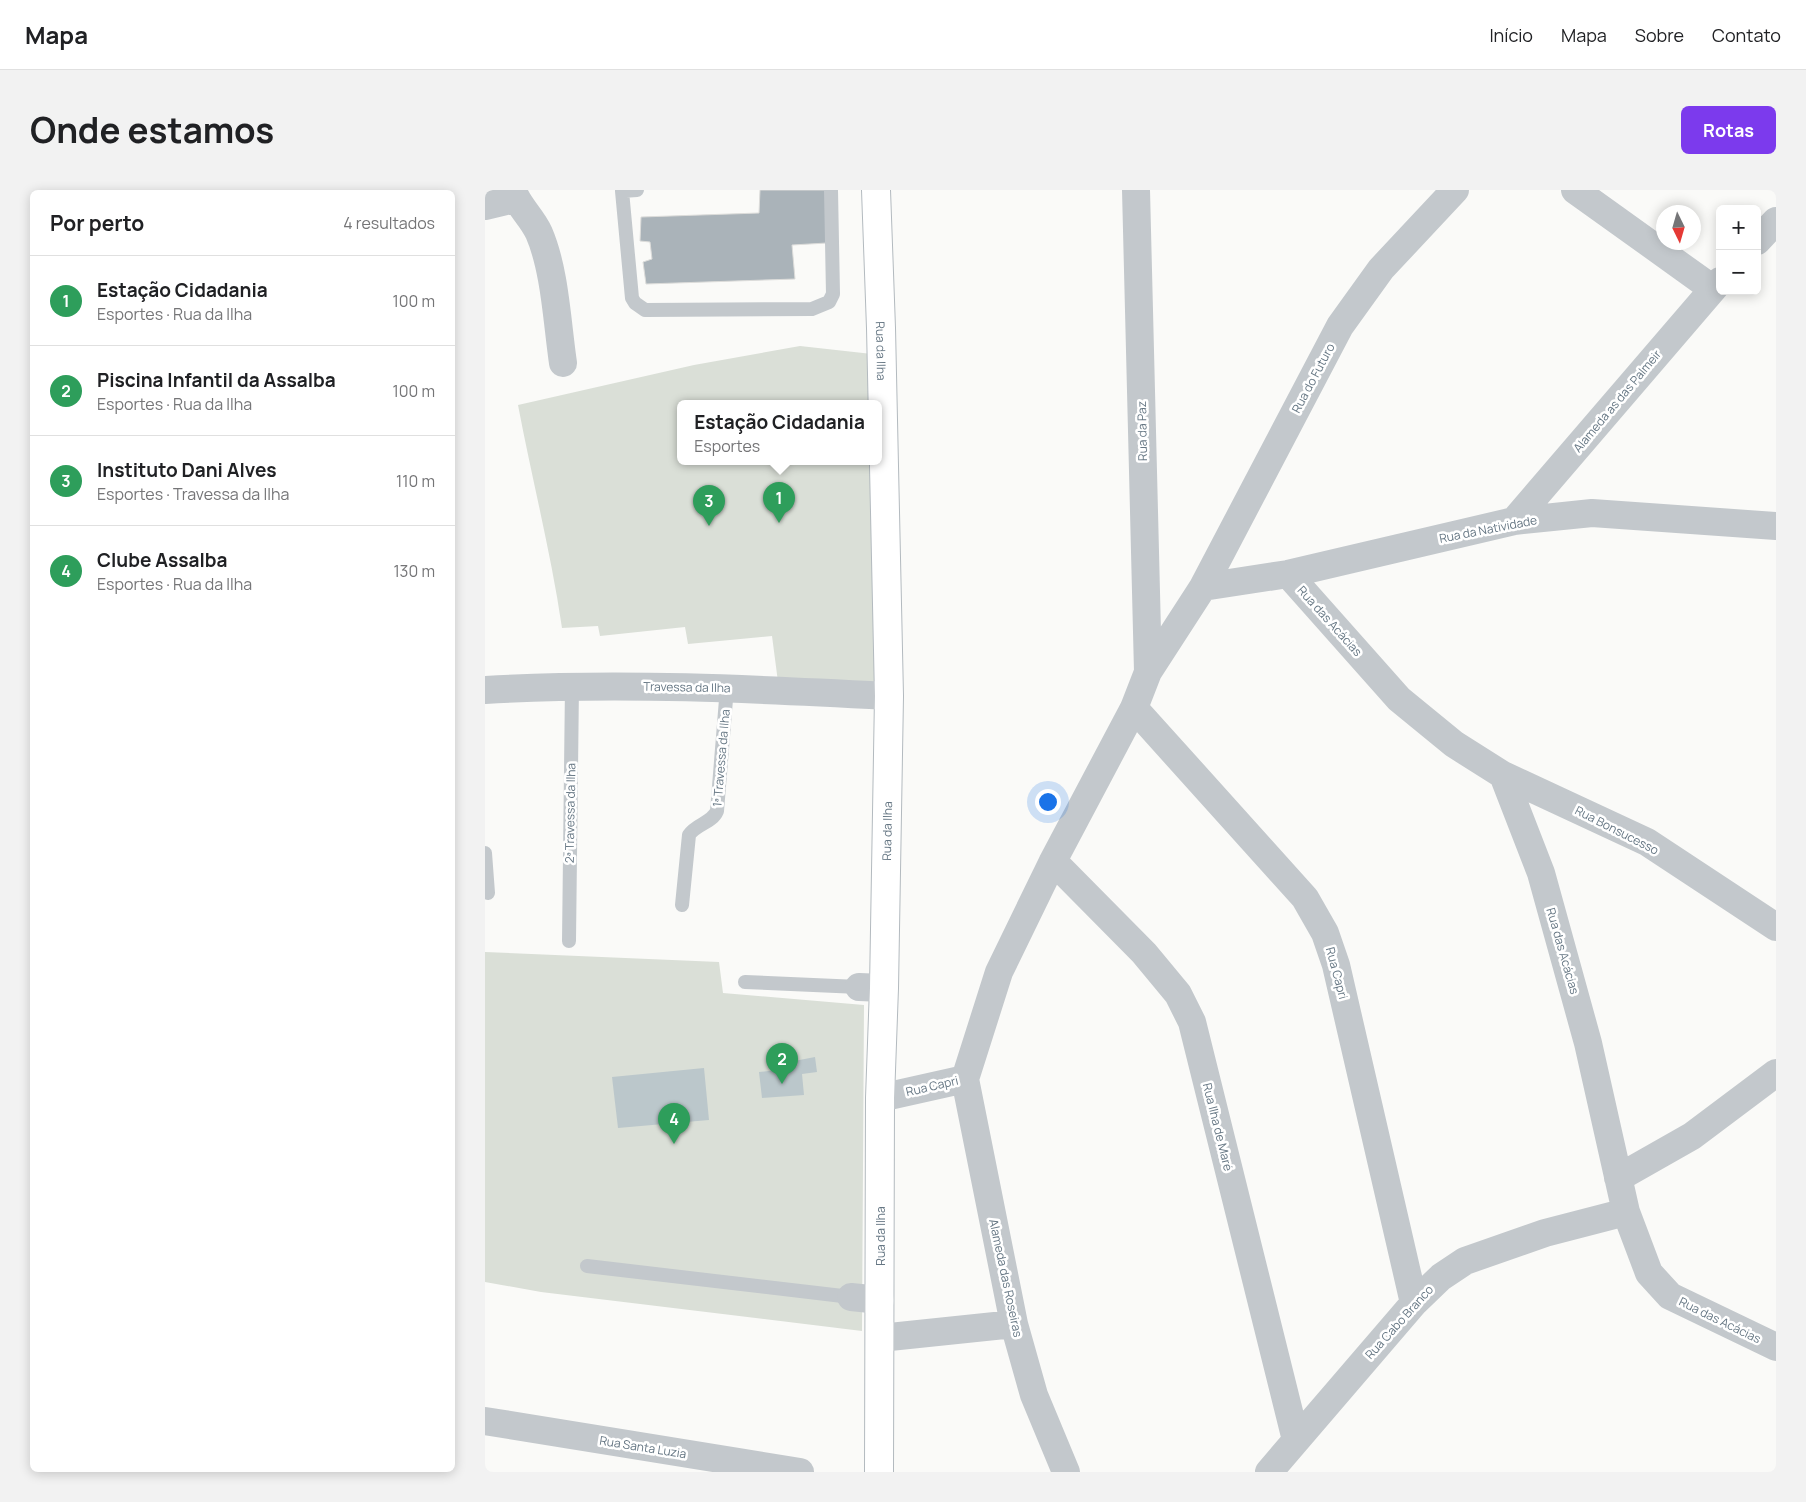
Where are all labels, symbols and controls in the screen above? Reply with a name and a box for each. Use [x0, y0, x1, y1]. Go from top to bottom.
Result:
text: Mapa [25, 18, 88, 51]
text: Início [1489, 23, 1533, 47]
text: Mapa [1561, 23, 1607, 47]
text: Sobre [1635, 23, 1684, 47]
text: Contato [1712, 23, 1781, 47]
text: Onde estamos [30, 106, 274, 154]
button: Rotas [1681, 106, 1776, 154]
north arrow [1656, 205, 1701, 250]
map controls [1716, 205, 1761, 295]
button: + [1716, 205, 1761, 250]
text: Por perto [50, 209, 144, 237]
text: 4 resultados [343, 212, 435, 234]
button: − [1716, 250, 1761, 295]
text: Estação Cidadania [97, 277, 268, 303]
text: 1 [62, 290, 70, 312]
text: 100 m [392, 290, 435, 312]
text: Esportes · Rua da Ilha [97, 303, 252, 325]
street label: Rua da Ilha [872, 321, 891, 381]
street label: Rua do Futuro [1287, 340, 1339, 416]
street label: Alameda as das Palmeir [1569, 346, 1665, 456]
text: Piscina Infantil da Assalba [97, 367, 336, 393]
text: 2 [61, 380, 71, 402]
text: 100 m [392, 380, 435, 402]
text: Esportes · Rua da Ilha [97, 393, 252, 415]
popup [677, 400, 882, 465]
street label: Rua da Paz [1133, 401, 1151, 461]
text: Estação Cidadania [694, 409, 865, 435]
text: Esportes [694, 435, 760, 457]
text: Instituto Dani Alves [97, 457, 277, 483]
text: 3 [61, 470, 71, 492]
text: 110 m [396, 470, 435, 492]
pin: 1 [763, 482, 795, 523]
text: Esportes · Travessa da Ilha [97, 483, 289, 505]
pin: 3 [693, 485, 725, 526]
street label: Rua da Natividade [1438, 511, 1538, 547]
text: Clube Assalba [97, 547, 227, 573]
text: 4 [61, 560, 71, 582]
text: 130 m [393, 560, 435, 582]
text: Esportes · Rua da Ilha [97, 573, 252, 595]
street label: Rua das Acácias [1294, 582, 1366, 660]
street label: Travessa da Ilha [643, 678, 731, 696]
street label: 1ª Travessa da Ilha [708, 708, 734, 808]
street label: 2ª Travessa da Ilha [561, 763, 579, 863]
your location [1035, 789, 1061, 815]
street label: Rua da Ilha [878, 801, 896, 861]
street label: Rua Bonsucesso [1572, 802, 1662, 858]
street label: Rua das Acácias [1543, 906, 1583, 996]
street label: Rua Capri [1322, 945, 1352, 1001]
pin: 2 [766, 1043, 798, 1084]
street label: Rua Capri [904, 1072, 960, 1100]
street label: Rua Ilha de Maré [1199, 1081, 1237, 1173]
pin: 4 [658, 1103, 690, 1144]
street label: Rua da Ilha [872, 1206, 889, 1266]
street label: Alameda das Roseiras [985, 1217, 1027, 1339]
street label: Rua Cabo Branco [1361, 1281, 1437, 1363]
street label: Rua das Acácias [1676, 1293, 1764, 1347]
street label: Rua Santa Luzia [598, 1432, 688, 1462]

